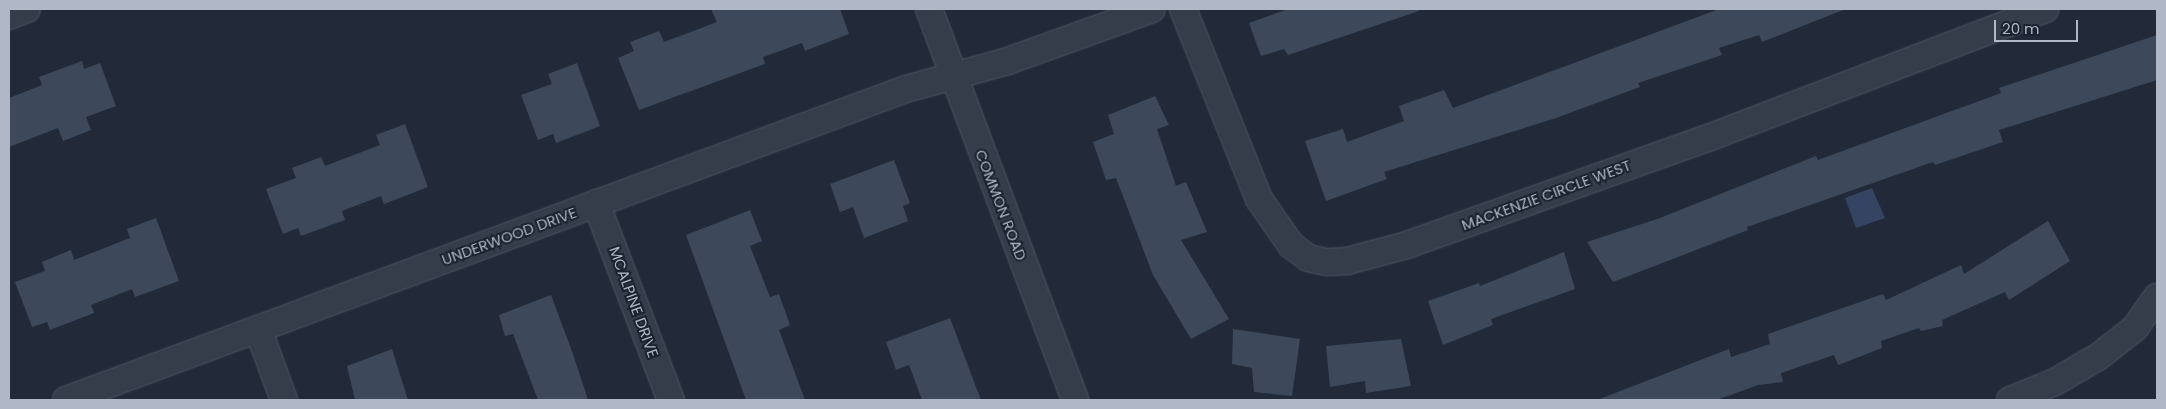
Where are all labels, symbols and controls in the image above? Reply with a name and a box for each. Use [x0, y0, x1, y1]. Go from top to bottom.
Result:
scale bar [1996, 10, 2080, 42]
text: 20 m [2002, 18, 2040, 39]
street label: COMMON ROAD [972, 147, 1030, 263]
street label: MACKENZIE CIRCLE WEST [1459, 156, 1633, 234]
street label: UNDERWOOD DRIVE [439, 203, 579, 269]
street label: MCALPINE DRIVE [606, 244, 662, 360]

